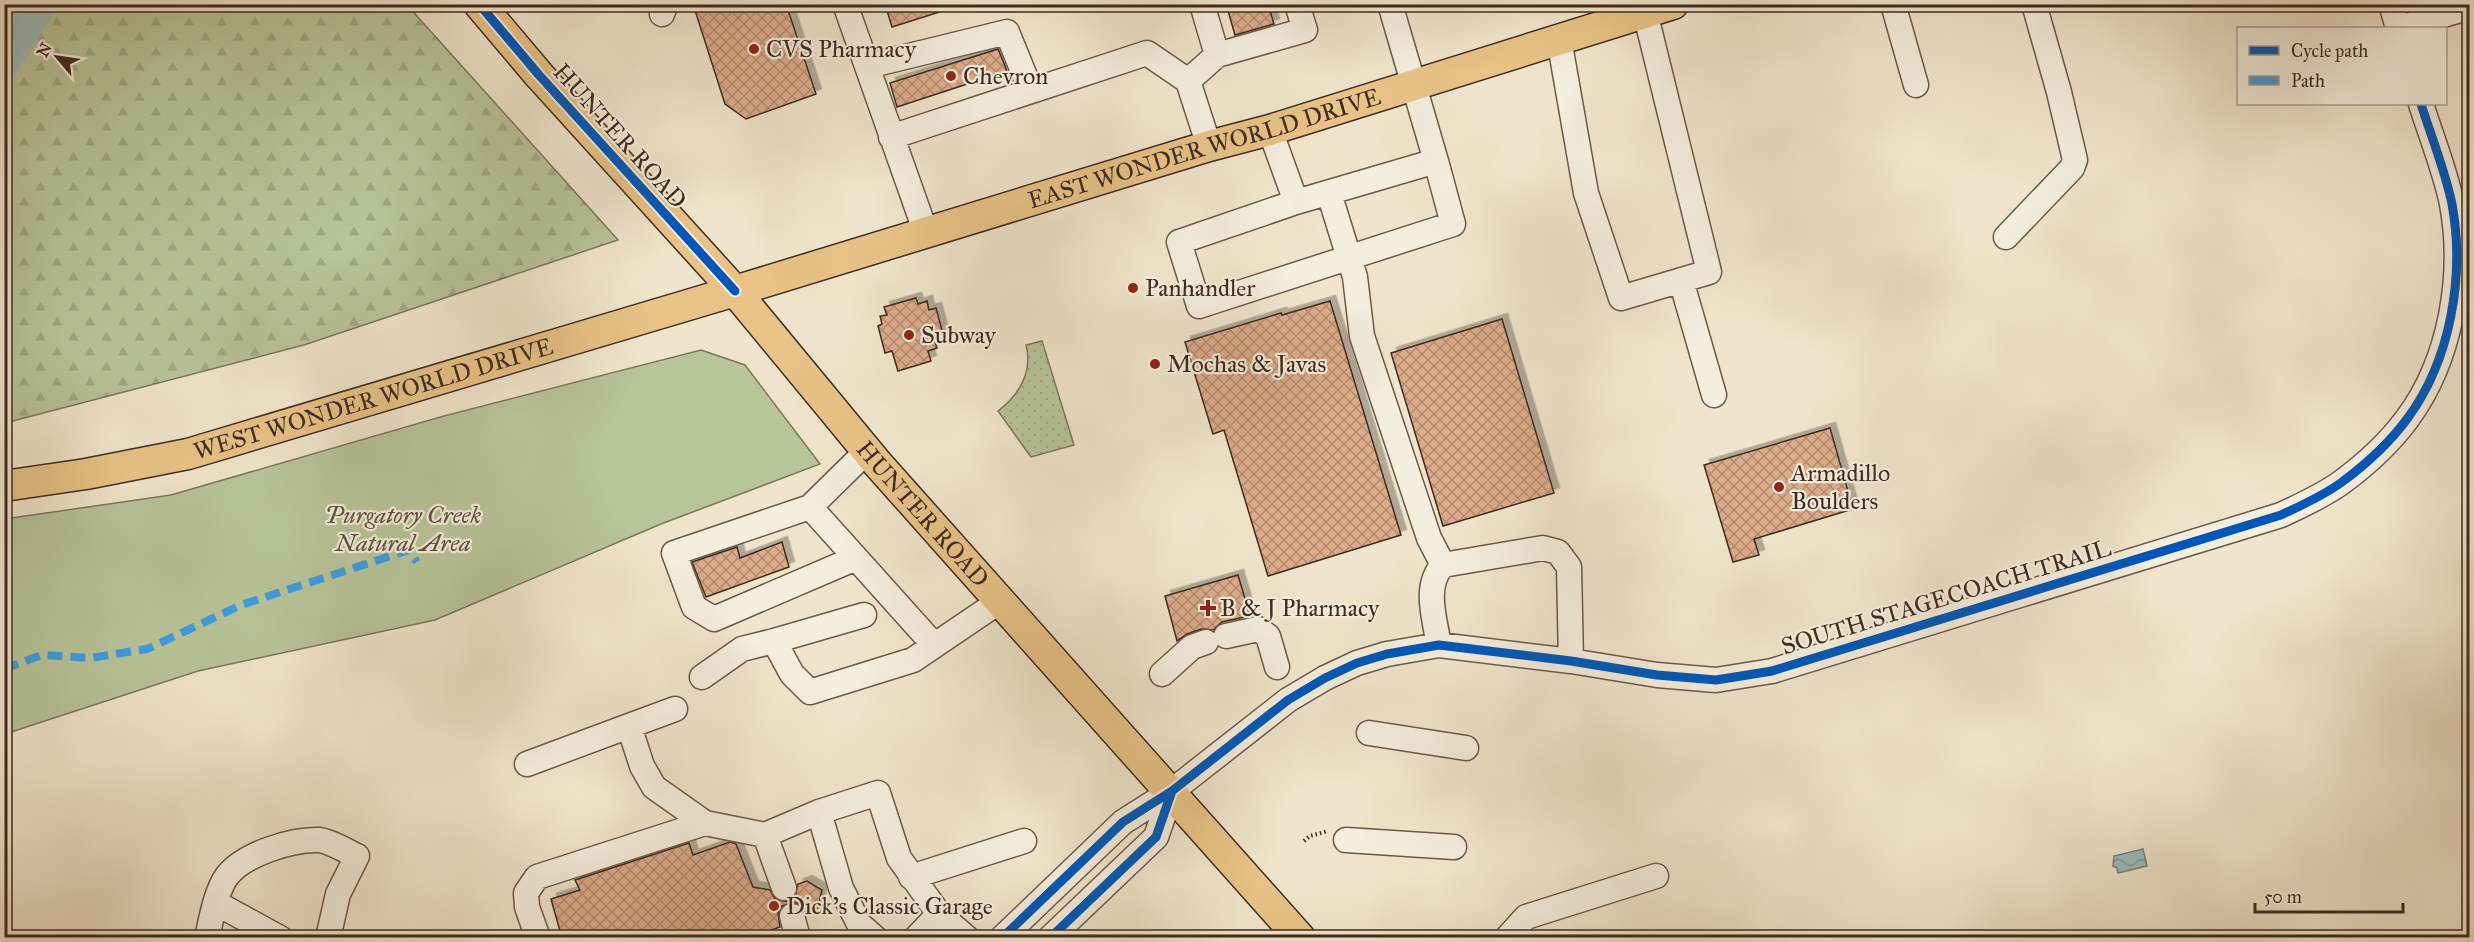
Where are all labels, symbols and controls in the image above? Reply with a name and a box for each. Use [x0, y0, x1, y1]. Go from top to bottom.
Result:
north arrow [27, 27, 87, 87]
legend [2237, 27, 2447, 105]
place label: CVS Pharmacy [766, 34, 917, 64]
text: N [33, 39, 56, 61]
text: Cycle path [2291, 40, 2368, 62]
marker: CVS Pharmacy [747, 42, 761, 56]
street label: HUNTER ROAD [547, 57, 693, 215]
place label: Chevron [963, 61, 1048, 91]
marker: Chevron [944, 69, 958, 83]
text: Path [2291, 70, 2325, 92]
street label: EAST WONDER WORLD DRIVE [1024, 81, 1384, 216]
place label: Panhandler [1145, 273, 1255, 303]
marker: Panhandler [1126, 281, 1140, 295]
place label: Subway [921, 320, 997, 350]
marker: Subway [902, 328, 916, 342]
street label: WEST WONDER WORLD DRIVE [190, 331, 556, 467]
place label: Mochas & Javas [1167, 349, 1326, 379]
marker: Mochas & Javas [1148, 357, 1162, 371]
street label: HUNTER ROAD [850, 435, 995, 593]
place label: Armadillo Boulders [1790, 458, 1890, 516]
marker: Armadillo Boulders [1772, 480, 1786, 494]
park label: Purgatory Creek Natural Area [325, 500, 481, 558]
street label: SOUTH STAGECOACH TRAIL [1778, 532, 2115, 661]
place label: B & J Pharmacy [1220, 593, 1380, 623]
marker: B & J Pharmacy [1201, 601, 1215, 615]
scale bar [2255, 876, 2404, 914]
text: 50 m [2264, 886, 2302, 908]
place label: Dick's Classic Garage [786, 891, 993, 921]
marker: Dick's Classic Garage [767, 899, 781, 913]

